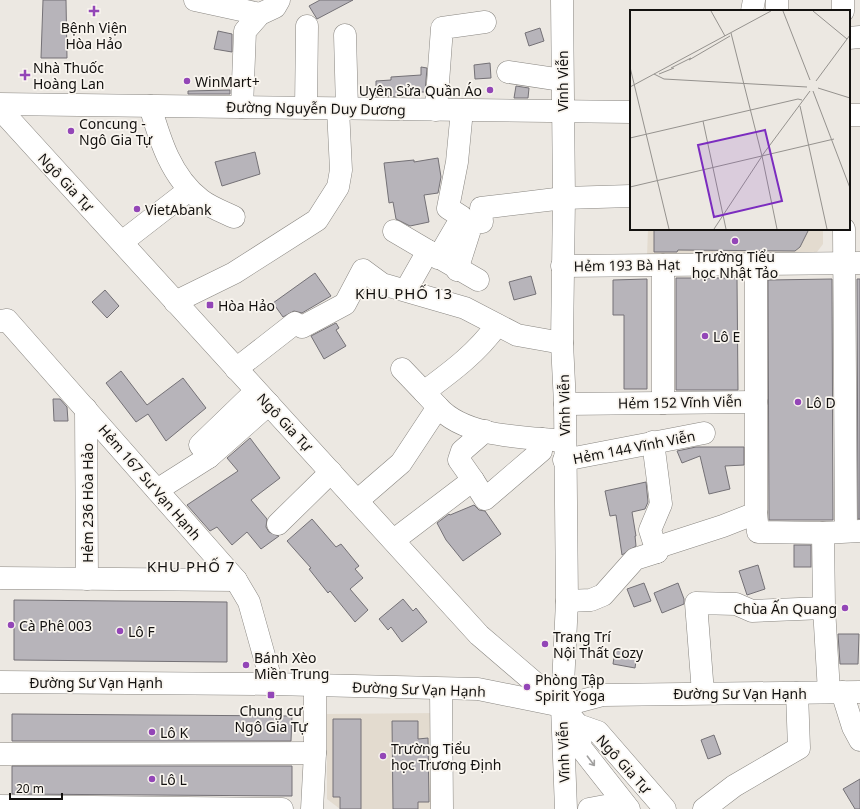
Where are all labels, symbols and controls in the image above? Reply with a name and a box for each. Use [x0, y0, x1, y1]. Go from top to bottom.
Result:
marker: Bệnh Viện Hòa Hảo [88, 5, 100, 17]
inset map [630, 10, 850, 230]
place label: Bệnh Viện Hòa Hảo [61, 18, 127, 53]
street label: Vĩnh Viễn [553, 50, 572, 112]
place label: Nhà Thuốc Hoàng Lan [33, 58, 104, 93]
marker: Nhà Thuốc Hoàng Lan [20, 70, 30, 80]
place label: WinMart+ [195, 72, 260, 91]
marker: WinMart+ [182, 76, 192, 86]
place label: Uyên Sửa Quần Áo [359, 81, 482, 100]
marker: Uyên Sửa Quần Áo [485, 85, 495, 95]
street label: Đường Nguyễn Duy Dương [226, 97, 406, 119]
place label: Concung - Ngô Gia Tự [79, 114, 153, 149]
marker: Concung - Ngô Gia Tự [66, 126, 76, 136]
street label: Ngô Gia Tự [34, 149, 98, 216]
place label: VietAbank [145, 200, 212, 219]
marker: VietAbank [132, 204, 142, 214]
marker: Trường Tiểu học Nhật Tảo [730, 236, 740, 246]
place label: Trường Tiểu học Nhật Tảo [692, 247, 778, 282]
street label: Hẻm 193 Bà Hạt [574, 255, 680, 275]
district label: KHU PHỐ 13 [355, 283, 453, 303]
place label: Hòa Hảo [218, 296, 275, 315]
marker: Hòa Hảo [205, 300, 215, 310]
place label: Lô E [713, 327, 740, 346]
marker: Lô E [700, 331, 710, 341]
street label: Vĩnh Viễn [554, 374, 574, 436]
street label: Ngô Gia Tự [253, 389, 317, 456]
street label: Hẻm 152 Vĩnh Viễn [618, 391, 742, 413]
place label: Lô D [806, 393, 836, 412]
marker: Lô D [793, 397, 803, 407]
street label: Hẻm 167 Sư Vạn Hạnh [95, 420, 205, 544]
street label: Hẻm 144 Vĩnh Viễn [571, 426, 697, 468]
street label: Hẻm 236 Hòa Hảo [78, 443, 97, 563]
district label: KHU PHỐ 7 [147, 556, 235, 576]
place label: Chùa Ấn Quang [733, 599, 837, 618]
marker: Chùa Ấn Quang [840, 603, 850, 613]
place label: Cà Phê 003 [19, 616, 92, 635]
marker: Cà Phê 003 [6, 620, 16, 630]
place label: Lô F [128, 622, 155, 641]
marker: Lô F [115, 626, 125, 636]
place label: Trang Trí Nội Thất Cozy [553, 627, 644, 662]
marker: Trang Trí Nội Thất Cozy [540, 639, 550, 649]
place label: Bánh Xèo Miền Trung [254, 648, 329, 683]
marker: Bánh Xèo Miền Trung [241, 660, 251, 670]
place label: Phòng Tập Spirit Yoga [535, 670, 605, 705]
street label: Đường Sư Vạn Hạnh [29, 673, 163, 692]
street label: Đường Sư Vạn Hạnh [352, 677, 486, 701]
marker: Phòng Tập Spirit Yoga [522, 682, 532, 692]
street label: Đường Sư Vạn Hạnh [673, 684, 807, 703]
marker: Chung cư Ngô Gia Tự [266, 690, 276, 700]
place label: Chung cư Ngô Gia Tự [234, 701, 308, 736]
street label: Vĩnh Viễn [552, 721, 574, 783]
place label: Lô K [160, 723, 188, 742]
marker: Lô K [147, 727, 157, 737]
street label: Ngô Gia Tự [592, 730, 656, 798]
place label: Trường Tiểu học Trương Định [391, 739, 501, 774]
marker: Trường Tiểu học Trương Định [378, 751, 388, 761]
one-way arrow [586, 755, 595, 766]
place label: Lô L [160, 770, 187, 789]
marker: Lô L [147, 774, 157, 784]
scale bar [10, 775, 62, 801]
text: 20 m [16, 780, 44, 797]

